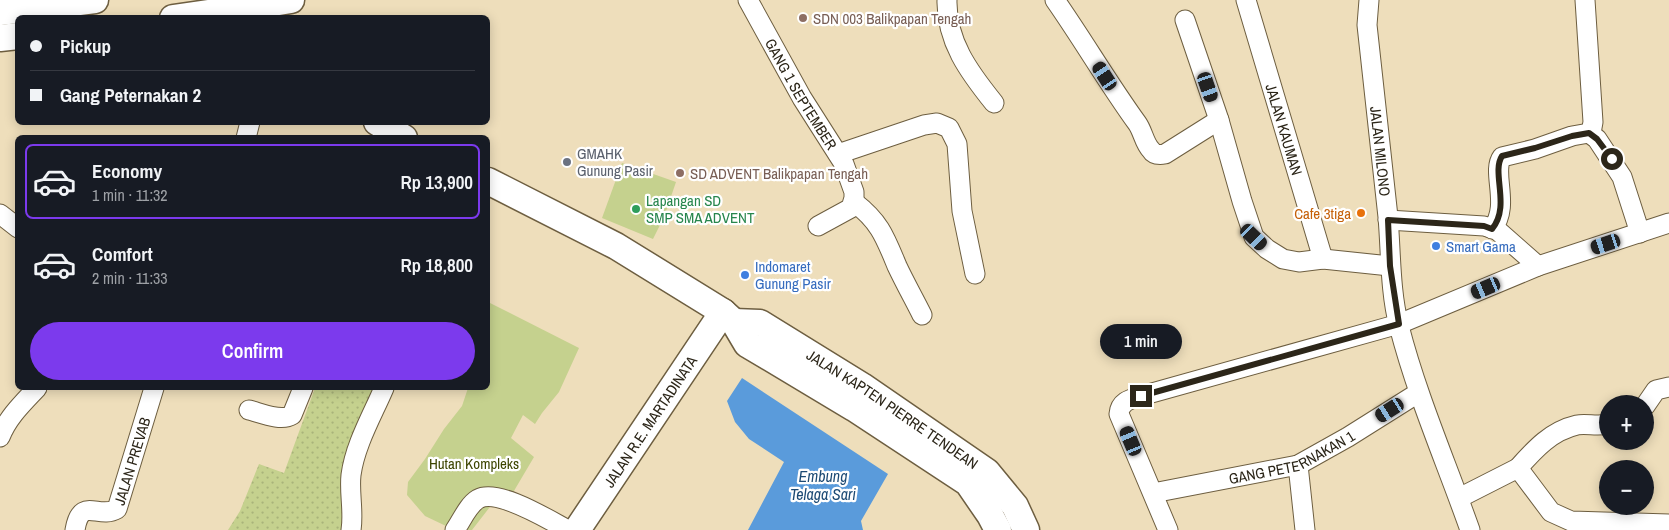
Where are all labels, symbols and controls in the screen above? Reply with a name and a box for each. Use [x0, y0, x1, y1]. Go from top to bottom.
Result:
place label: SDN 003 Balikpapan Tengah [813, 8, 971, 29]
marker: SDN 003 Balikpapan Tengah [797, 12, 809, 24]
text: Pickup [60, 33, 111, 59]
street label: GANG 1 SEPTEMBER [761, 34, 843, 154]
car [1090, 59, 1119, 93]
car [1196, 70, 1219, 104]
street label: JALAN KAUMAN [1261, 81, 1308, 178]
text: Gang Peternakan 2 [60, 82, 201, 108]
street label: JALAN MILONO [1365, 105, 1396, 197]
place label: GMAHK Gunung Pasir [577, 143, 653, 181]
route start [1601, 148, 1623, 170]
marker: GMAHK Gunung Pasir [561, 156, 573, 168]
text: Economy [92, 158, 162, 184]
icon: car [32, 159, 77, 204]
place label: SD ADVENT Balikpapan Tengah [690, 163, 868, 184]
marker: SD ADVENT Balikpapan Tengah [674, 167, 686, 179]
text: Rp 13,900 [401, 169, 473, 195]
text: 1 min · 11:32 [92, 184, 168, 206]
place label: Lapangan SD SMP SMA ADVENT [646, 190, 755, 228]
marker: Lapangan SD SMP SMA ADVENT [630, 203, 642, 215]
place label: Cafe 3tiga [1294, 203, 1351, 224]
marker: Cafe 3tiga [1355, 207, 1367, 219]
car [1238, 221, 1270, 253]
car [1589, 232, 1622, 256]
place label: Smart Gama [1446, 236, 1516, 257]
marker: Smart Gama [1430, 240, 1442, 252]
text: Comfort [92, 241, 153, 267]
icon: car [32, 242, 77, 287]
text: Rp 18,800 [401, 252, 473, 278]
place label: Indomaret Gunung Pasir [755, 256, 831, 294]
text: 2 min · 11:33 [92, 267, 168, 289]
marker: Indomaret Gunung Pasir [739, 269, 751, 281]
car [1469, 275, 1502, 301]
button: Confirm [30, 322, 475, 380]
callout: 1 min [1100, 324, 1182, 358]
text: 1 min [1124, 330, 1158, 352]
street label: JALAN KAPTEN PIERRE TENDEAN [803, 344, 983, 474]
street label: JALAN R.E. MARTADINATA [598, 350, 702, 491]
route end [1130, 385, 1152, 407]
map controls [1599, 395, 1654, 515]
button: + [1599, 395, 1654, 450]
car [1373, 396, 1406, 424]
street label: JALAN PREVAB [108, 415, 155, 508]
car [1118, 424, 1143, 458]
street label: GANG PETERNAKAN 1 [1227, 425, 1359, 489]
park label: Hutan Kompleks [429, 453, 519, 474]
button: − [1599, 460, 1654, 515]
water label: Embung Telaga Sari [790, 465, 856, 505]

